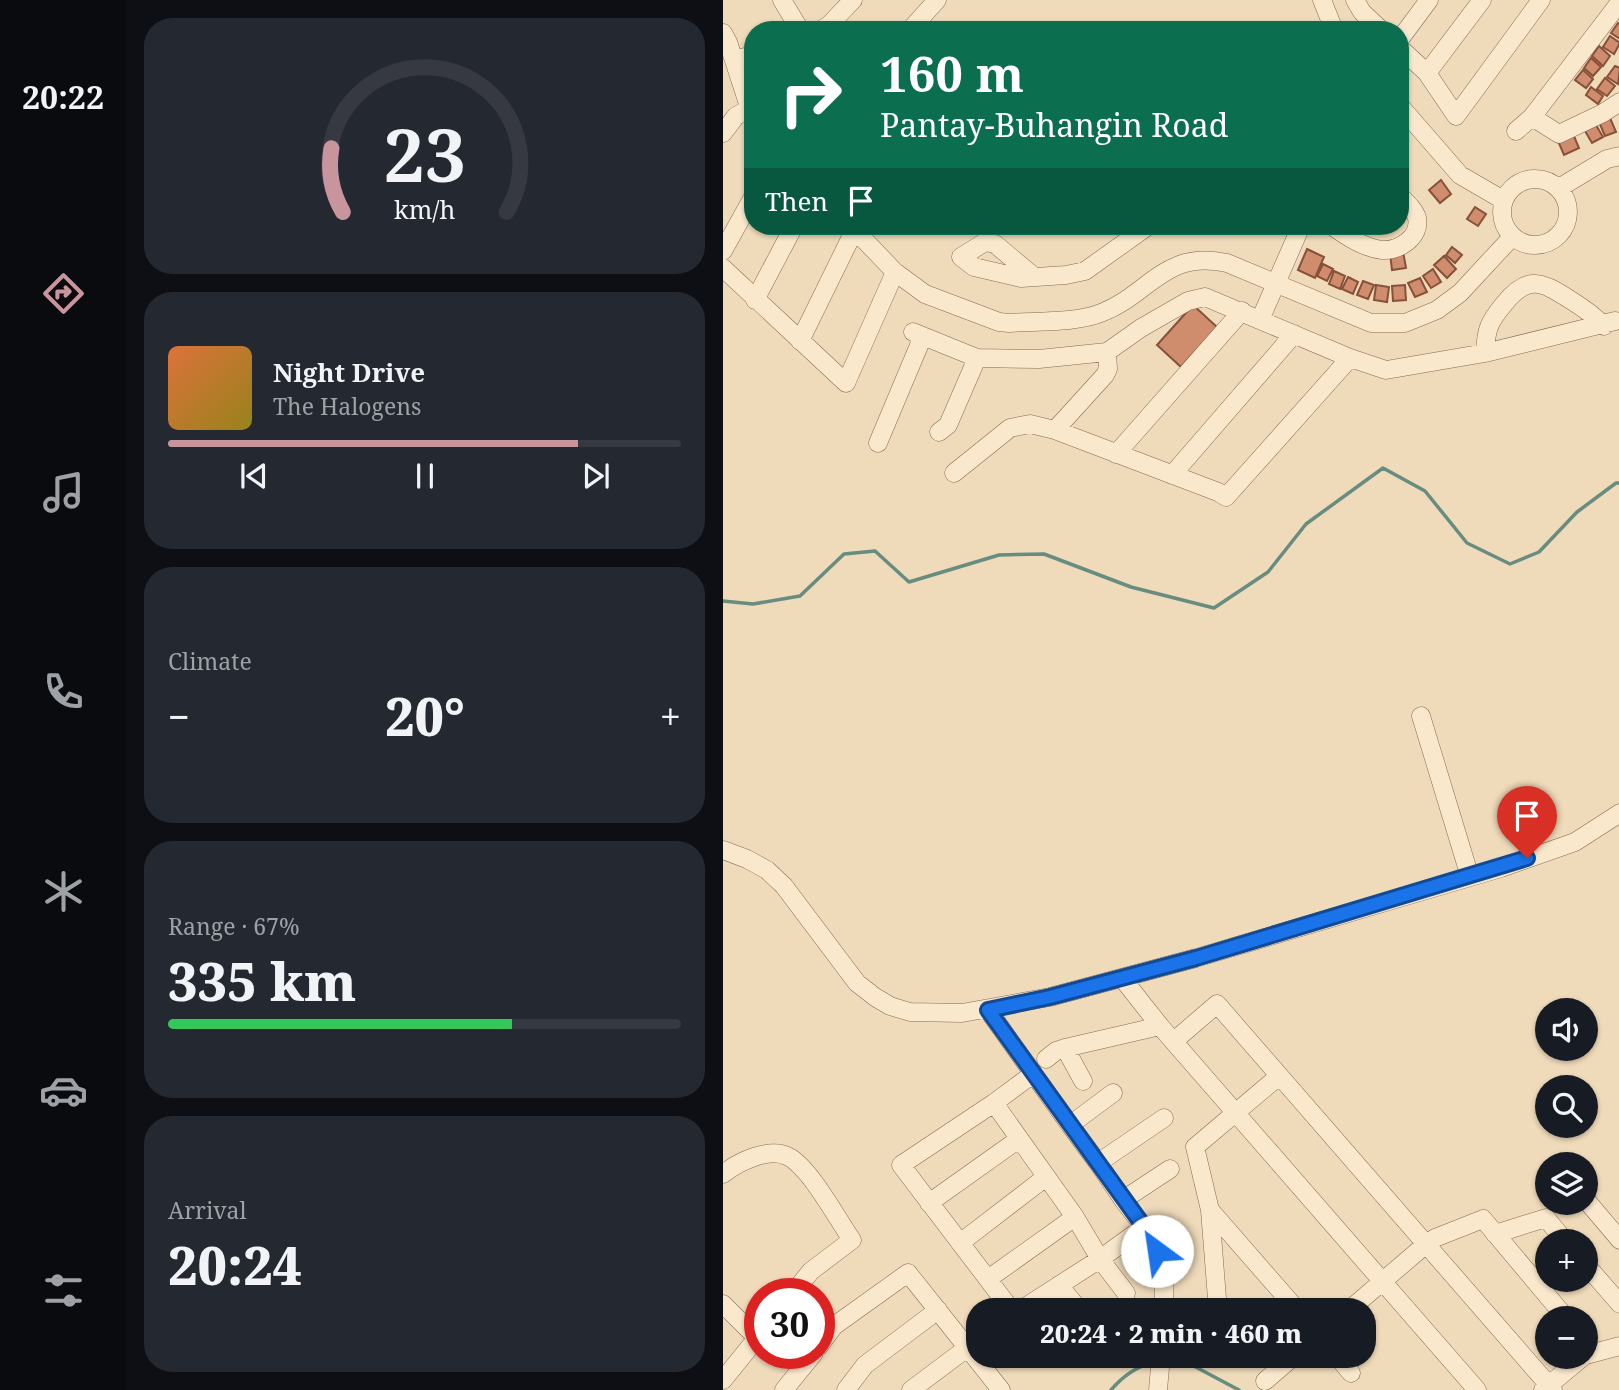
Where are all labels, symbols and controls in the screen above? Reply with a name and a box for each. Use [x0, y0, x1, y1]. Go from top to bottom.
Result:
text: 160 m [880, 40, 1024, 106]
icon: right [765, 49, 856, 140]
text: 20:22 [22, 75, 104, 118]
text: Pantay-Buhangin Road [880, 103, 1228, 146]
text: 23 [383, 105, 466, 204]
icon: arrive [842, 182, 880, 220]
text: Then [765, 183, 828, 219]
text: km/h [394, 192, 455, 226]
icon: directions [39, 269, 88, 318]
text: Night Drive [273, 354, 425, 390]
text: The Halogens [273, 390, 421, 422]
icon: previous [235, 457, 273, 495]
icon: pause [406, 457, 444, 495]
icon: next [577, 457, 615, 495]
icon: music [39, 468, 88, 517]
text: Climate [168, 645, 252, 677]
icon: phone [39, 667, 88, 716]
text: 20° [385, 680, 465, 751]
text: − [168, 690, 190, 742]
text: + [660, 690, 681, 742]
pin [1497, 786, 1557, 858]
icon: arrive [1508, 797, 1546, 835]
icon: climate [39, 867, 88, 916]
text: Range · 67% [168, 910, 300, 942]
text: 335 km [168, 945, 356, 1016]
map controls [1535, 998, 1598, 1369]
button: sound [1535, 998, 1598, 1061]
icon: car [39, 1066, 88, 1115]
button: search [1535, 1075, 1598, 1138]
button: layers [1535, 1152, 1598, 1215]
text: Arrival [168, 1194, 247, 1226]
position arrow [1120, 1214, 1194, 1288]
text: 20:24 [168, 1229, 302, 1300]
button: + [1535, 1229, 1598, 1292]
icon: filters [39, 1266, 88, 1315]
speed limit sign: 30 [744, 1278, 835, 1369]
button: − [1535, 1306, 1598, 1369]
text: 20:24 · 2 min · 460 m [1040, 1315, 1302, 1351]

